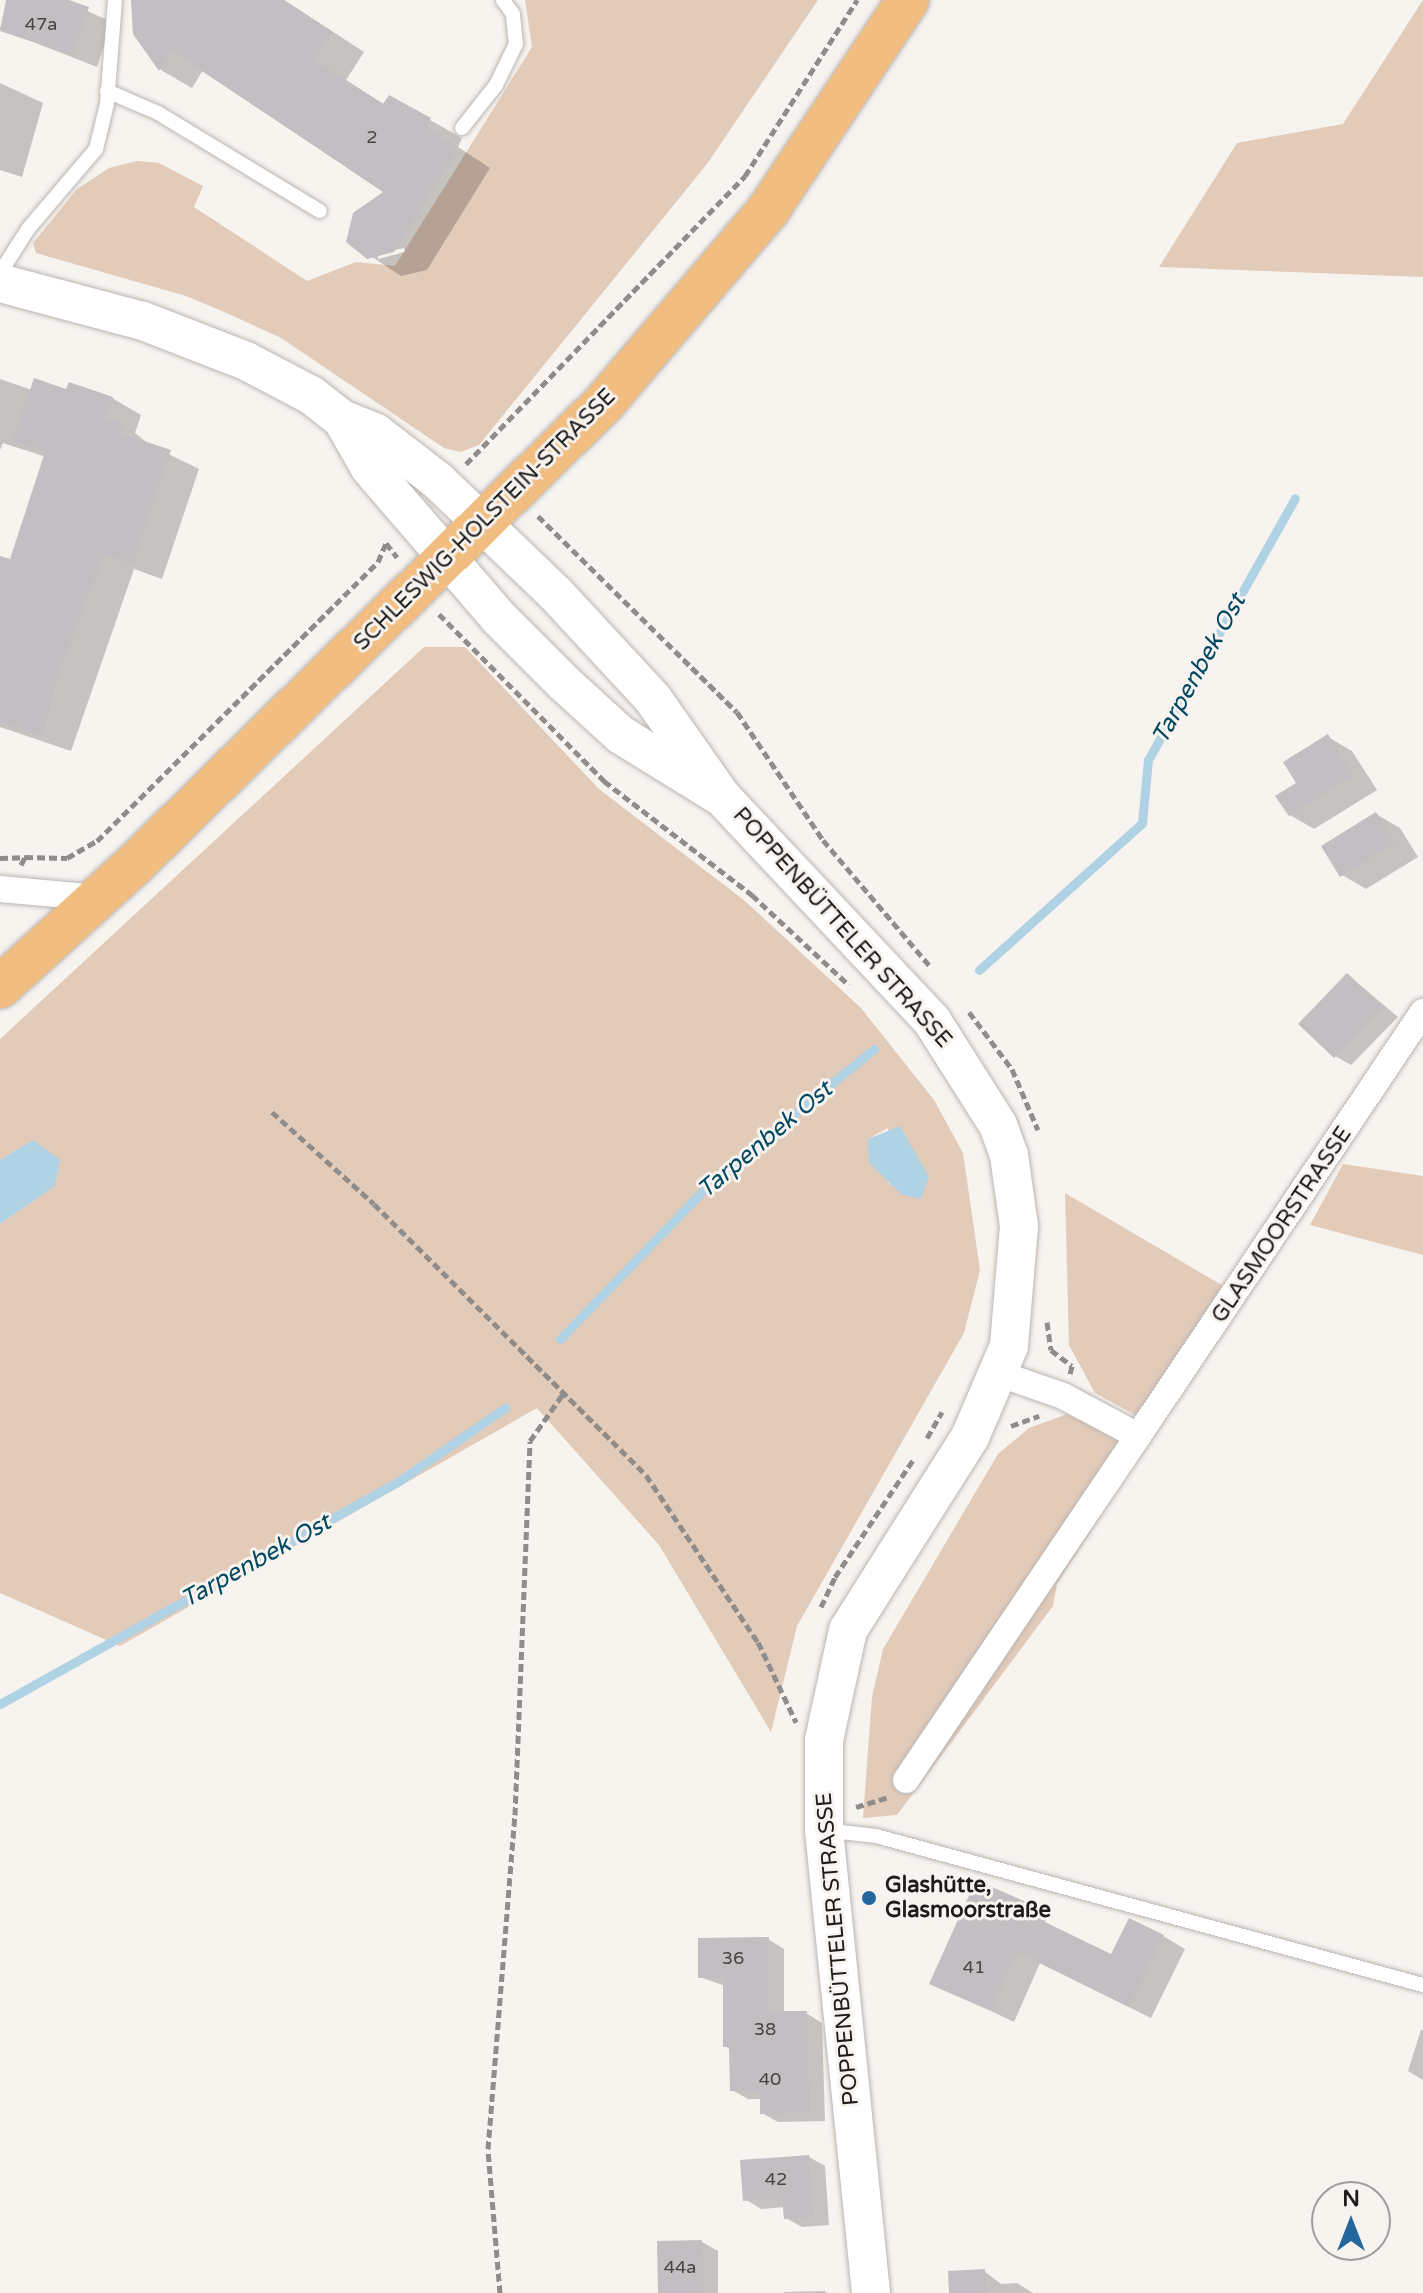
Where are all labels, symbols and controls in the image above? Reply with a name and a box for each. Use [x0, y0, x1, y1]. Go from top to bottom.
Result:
house number: 47a [25, 13, 57, 35]
house number: 2 [366, 126, 378, 148]
street label: SCHLESWIG-HOLSTEIN-STRASSE [349, 384, 621, 656]
water label: Tarpenbek Ost [1146, 589, 1252, 749]
street label: POPPENBÜTTELER STRASSE [727, 802, 957, 1054]
water label: Tarpenbek Ost [692, 1075, 838, 1205]
street label: GLASMOORSTRASSE [1207, 1122, 1357, 1328]
water label: Tarpenbek Ost [176, 1508, 336, 1614]
street label: POPPENBÜTTELER STRASSE [811, 1791, 865, 2107]
place label: Glashütte, Glasmoorstraße [885, 1872, 1051, 1924]
marker: Glashütte, Glasmoorstraße [860, 1889, 878, 1907]
house number: 36 [722, 1947, 744, 1969]
house number: 41 [963, 1956, 985, 1978]
house number: 38 [754, 2018, 776, 2040]
house number: 40 [759, 2068, 781, 2090]
house number: 42 [765, 2168, 787, 2190]
north arrow [1311, 2181, 1391, 2261]
text: N [1342, 2186, 1360, 2212]
house number: 44a [664, 2256, 696, 2278]

